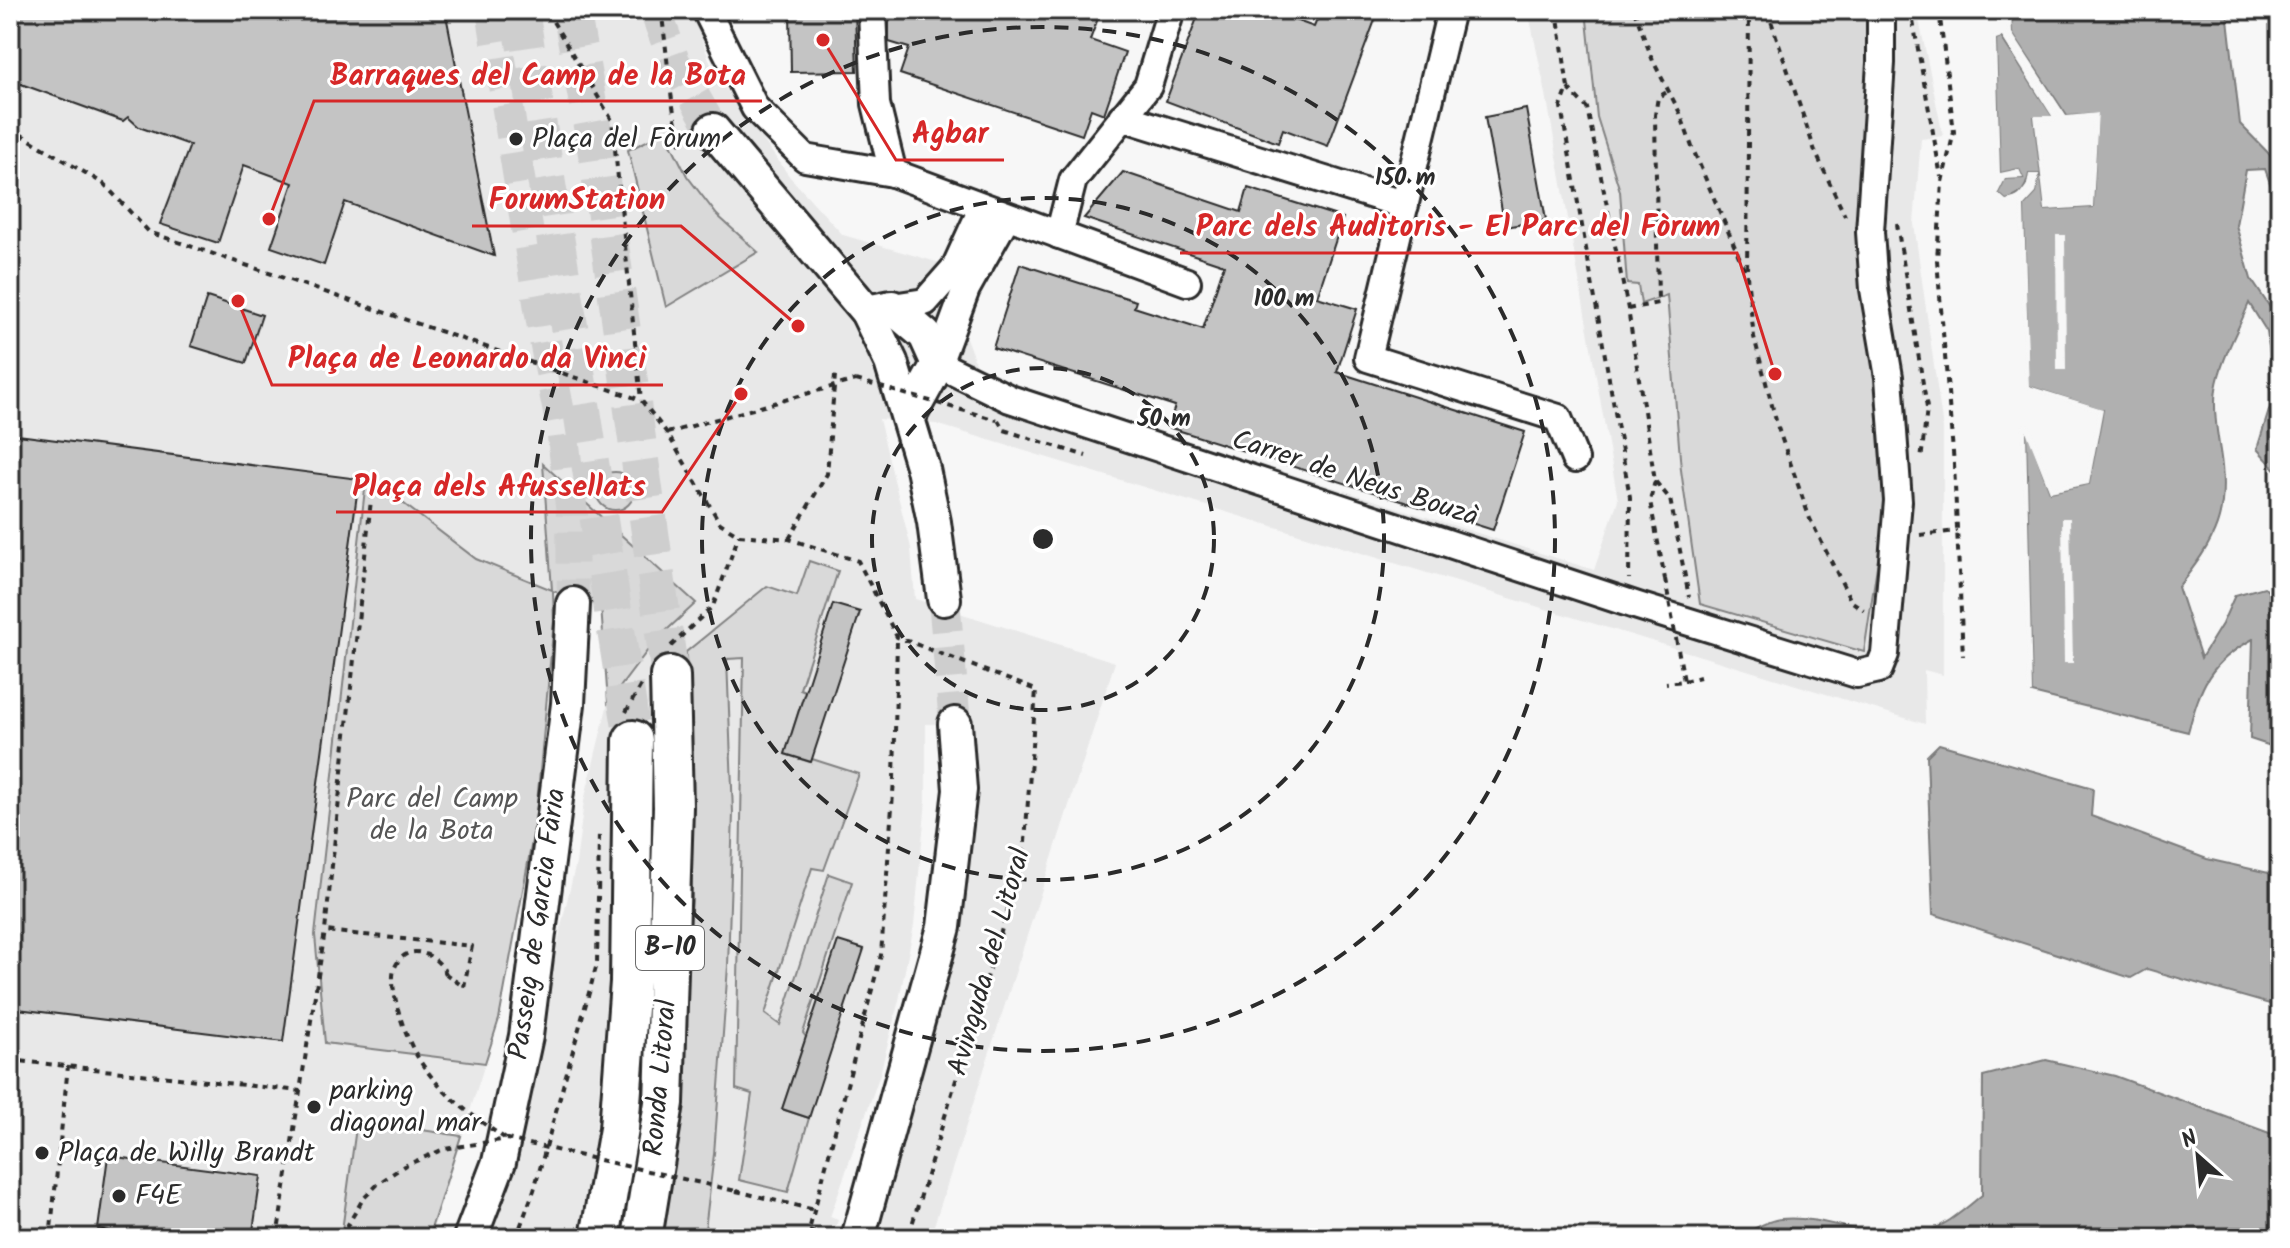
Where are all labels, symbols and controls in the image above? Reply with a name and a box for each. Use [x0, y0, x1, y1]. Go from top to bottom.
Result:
callout: Barraques del Camp de la Bota [314, 47, 762, 101]
text: Barraques del Camp de la Bota [330, 53, 746, 101]
callout: Agbar [896, 106, 1004, 160]
text: Agbar [912, 111, 989, 159]
place label: Plaça del Fòrum [532, 117, 721, 162]
marker: Plaça del Fòrum [507, 130, 525, 148]
text: 150 m [1375, 159, 1435, 198]
callout: ForumStation [472, 172, 681, 226]
text: ForumStation [489, 177, 665, 225]
callout: Parc dels Auditoris - El Parc del Fòrum [1180, 199, 1737, 253]
text: Parc dels Auditoris - El Parc del Fòrum [1196, 204, 1720, 252]
text: 100 m [1254, 280, 1314, 319]
callout: Plaça de Leonardo da Vinci [272, 331, 663, 385]
text: Plaça de Leonardo da Vinci [288, 336, 647, 384]
text: 50 m [1136, 400, 1191, 439]
street label: Carrer de Neus Bouzà [1226, 418, 1484, 540]
callout: Plaça dels Afussellats [336, 458, 662, 512]
text: Plaça dels Afussellats [352, 464, 646, 512]
centre of rings [1029, 525, 1057, 553]
park label: Parc del Camp de la Bota [346, 777, 518, 854]
street label: Passeig de Garcia Fària [497, 785, 579, 1063]
street label: Avinguda del Litoral [936, 843, 1044, 1081]
road number: B-10 [636, 926, 704, 970]
street label: Ronda Litoral [632, 998, 690, 1158]
place label: parking diagonal mar [328, 1069, 482, 1146]
marker: parking diagonal mar [305, 1098, 323, 1116]
north arrow [2158, 1116, 2238, 1196]
text: N [2176, 1122, 2204, 1159]
place label: Plaça de Willy Brandt [58, 1131, 316, 1176]
marker: Plaça de Willy Brandt [33, 1144, 51, 1162]
place label: F4E [135, 1174, 182, 1219]
marker: F4E [110, 1187, 128, 1205]

